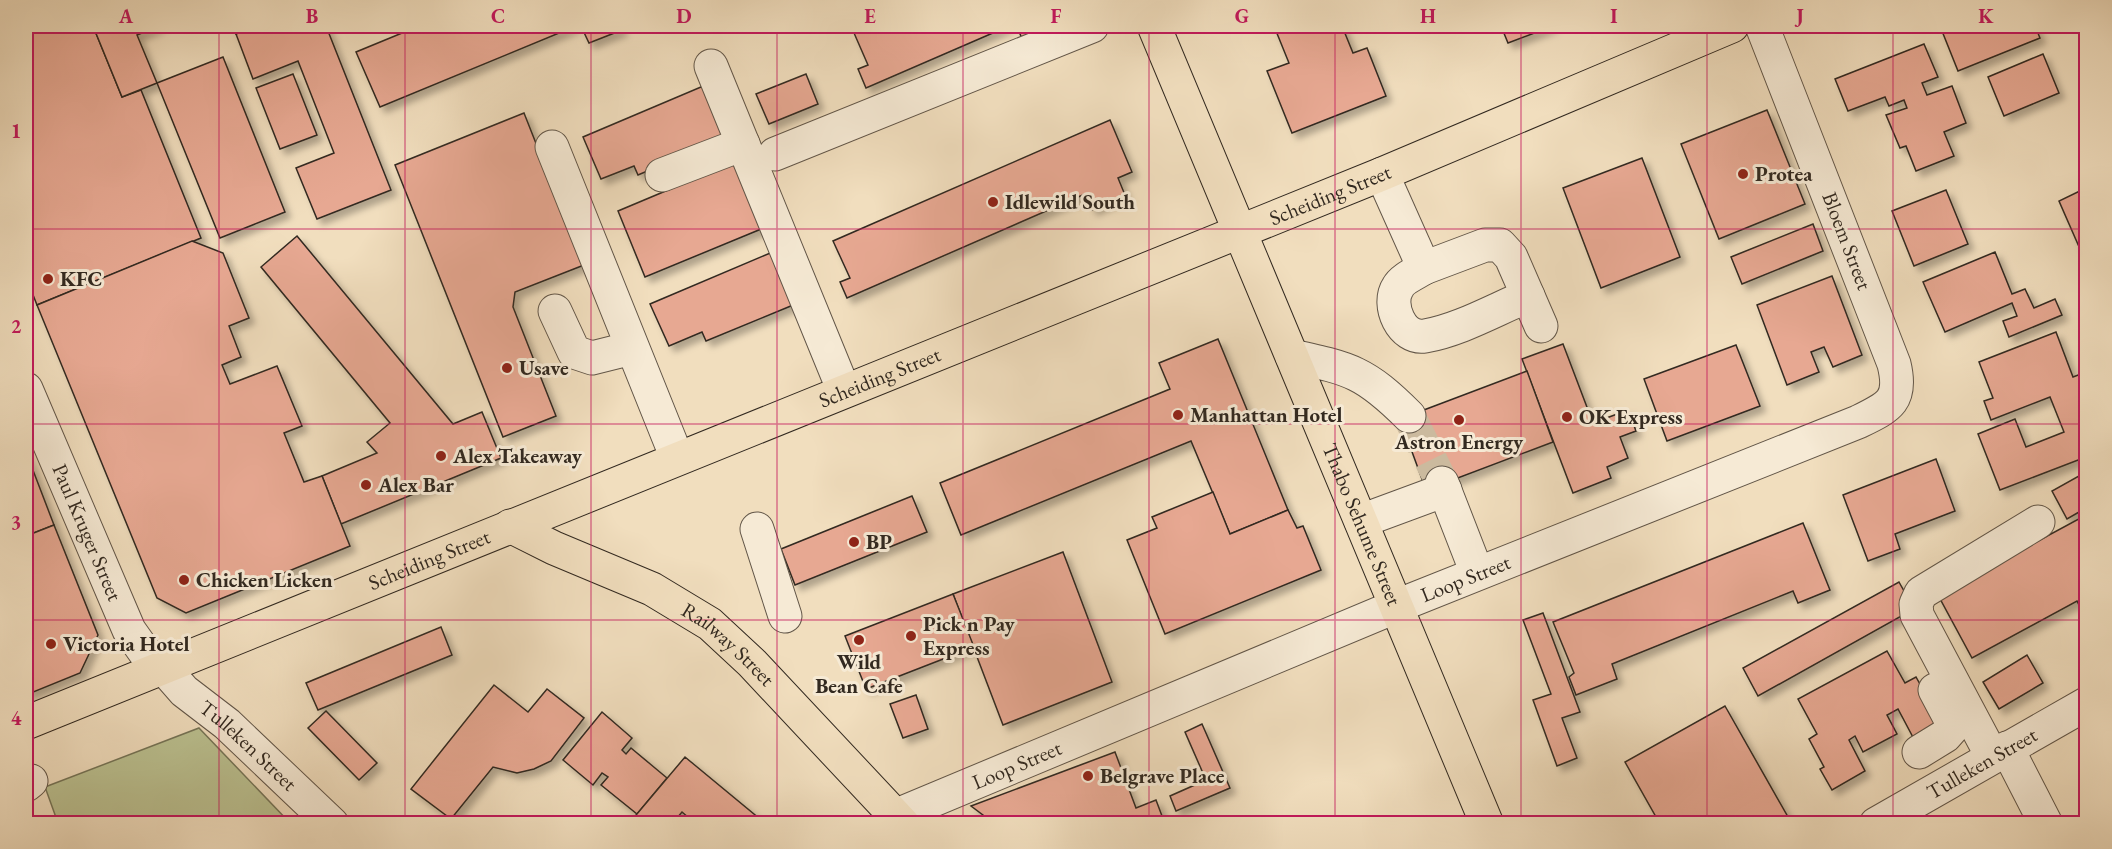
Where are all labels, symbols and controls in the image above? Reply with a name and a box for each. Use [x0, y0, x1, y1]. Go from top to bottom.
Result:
text: A [118, 3, 134, 29]
text: B [306, 3, 318, 29]
text: C [491, 3, 505, 29]
text: D [676, 3, 692, 29]
text: E [864, 3, 876, 29]
text: F [1051, 3, 1062, 29]
text: G [1235, 3, 1249, 29]
text: H [1420, 3, 1436, 29]
text: I [1610, 3, 1618, 29]
text: J [1794, 3, 1804, 29]
text: K [1978, 3, 1994, 29]
text: 1 [11, 118, 21, 144]
street label: Scheiding Street [1265, 158, 1395, 231]
place label: Protea [1755, 160, 1813, 187]
marker: Protea [1736, 167, 1750, 181]
place label: Idlewild South [1005, 188, 1135, 215]
street label: Bloem Street [1816, 188, 1879, 294]
marker: Idlewild South [986, 195, 1000, 209]
place label: KFC [60, 265, 102, 292]
marker: KFC [41, 272, 55, 286]
text: 2 [11, 313, 22, 339]
street label: Scheiding Street [815, 340, 945, 414]
place label: Usave [519, 354, 569, 381]
marker: Usave [500, 361, 514, 375]
place label: Manhattan Hotel [1190, 401, 1343, 428]
place label: OK Express [1579, 403, 1683, 430]
marker: Manhattan Hotel [1171, 408, 1185, 422]
marker: OK Express [1560, 410, 1574, 424]
marker: Astron Energy [1452, 413, 1466, 427]
place label: Astron Energy [1394, 428, 1524, 455]
street label: Thabo Sehume Street [1317, 439, 1408, 610]
place label: Alex Takeaway [452, 442, 583, 469]
marker: Alex Takeaway [434, 449, 448, 463]
street label: Paul Kruger Street [47, 460, 129, 605]
place label: Alex Bar [377, 471, 454, 498]
marker: Alex Bar [359, 478, 373, 492]
text: 3 [11, 509, 21, 535]
street label: Scheiding Street [364, 522, 494, 596]
place label: BP [866, 528, 892, 555]
marker: BP [847, 535, 861, 549]
street label: Loop Street [1417, 548, 1515, 608]
place label: Chicken Licken [196, 566, 333, 593]
marker: Chicken Licken [177, 573, 191, 587]
street label: Railway Street [677, 596, 781, 692]
place label: Pick n Pay Express [923, 610, 1016, 661]
marker: Pick n Pay Express [904, 629, 918, 643]
place label: Victoria Hotel [63, 630, 189, 657]
marker: Wild Bean Cafe [852, 633, 866, 647]
marker: Victoria Hotel [44, 637, 58, 651]
place label: Wild Bean Cafe [815, 648, 903, 699]
street label: Tulleken Street [194, 694, 303, 797]
text: 4 [11, 705, 22, 731]
street label: Tulleken Street [1922, 721, 2042, 805]
street label: Loop Street [968, 734, 1066, 795]
place label: Belgrave Place [1100, 762, 1225, 789]
marker: Belgrave Place [1081, 769, 1095, 783]

